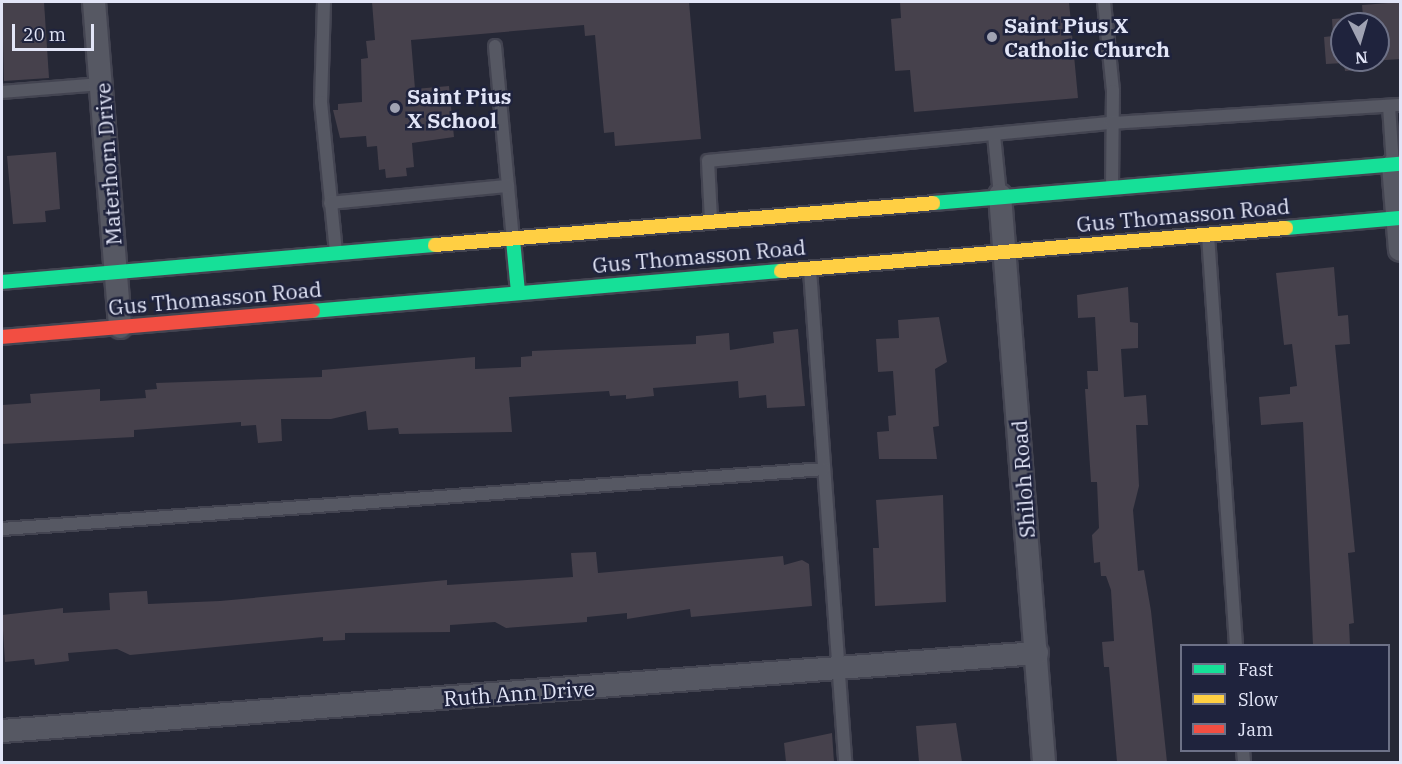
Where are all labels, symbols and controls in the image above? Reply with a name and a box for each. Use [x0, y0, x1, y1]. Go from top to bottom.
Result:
scale bar [15, 12, 98, 50]
place label: Saint Pius X Catholic Church [1004, 12, 1170, 62]
north arrow [1330, 12, 1390, 72]
text: 20 m [23, 23, 66, 46]
marker: Saint Pius X Catholic Church [985, 30, 999, 44]
text: N [1354, 47, 1369, 68]
street label: Materhorn Drive [90, 82, 126, 246]
place label: Saint Pius X School [407, 83, 511, 133]
marker: Saint Pius X School [388, 101, 402, 115]
street label: Gus Thomasson Road [1075, 193, 1291, 237]
street label: Gus Thomasson Road [591, 234, 807, 278]
street label: Gus Thomasson Road [107, 276, 323, 320]
street label: Shiloh Road [1006, 419, 1040, 539]
legend [1180, 644, 1390, 752]
text: Fast [1238, 658, 1273, 681]
street label: Ruth Ann Drive [443, 675, 595, 711]
text: Slow [1238, 688, 1278, 711]
text: Jam [1238, 718, 1273, 741]

